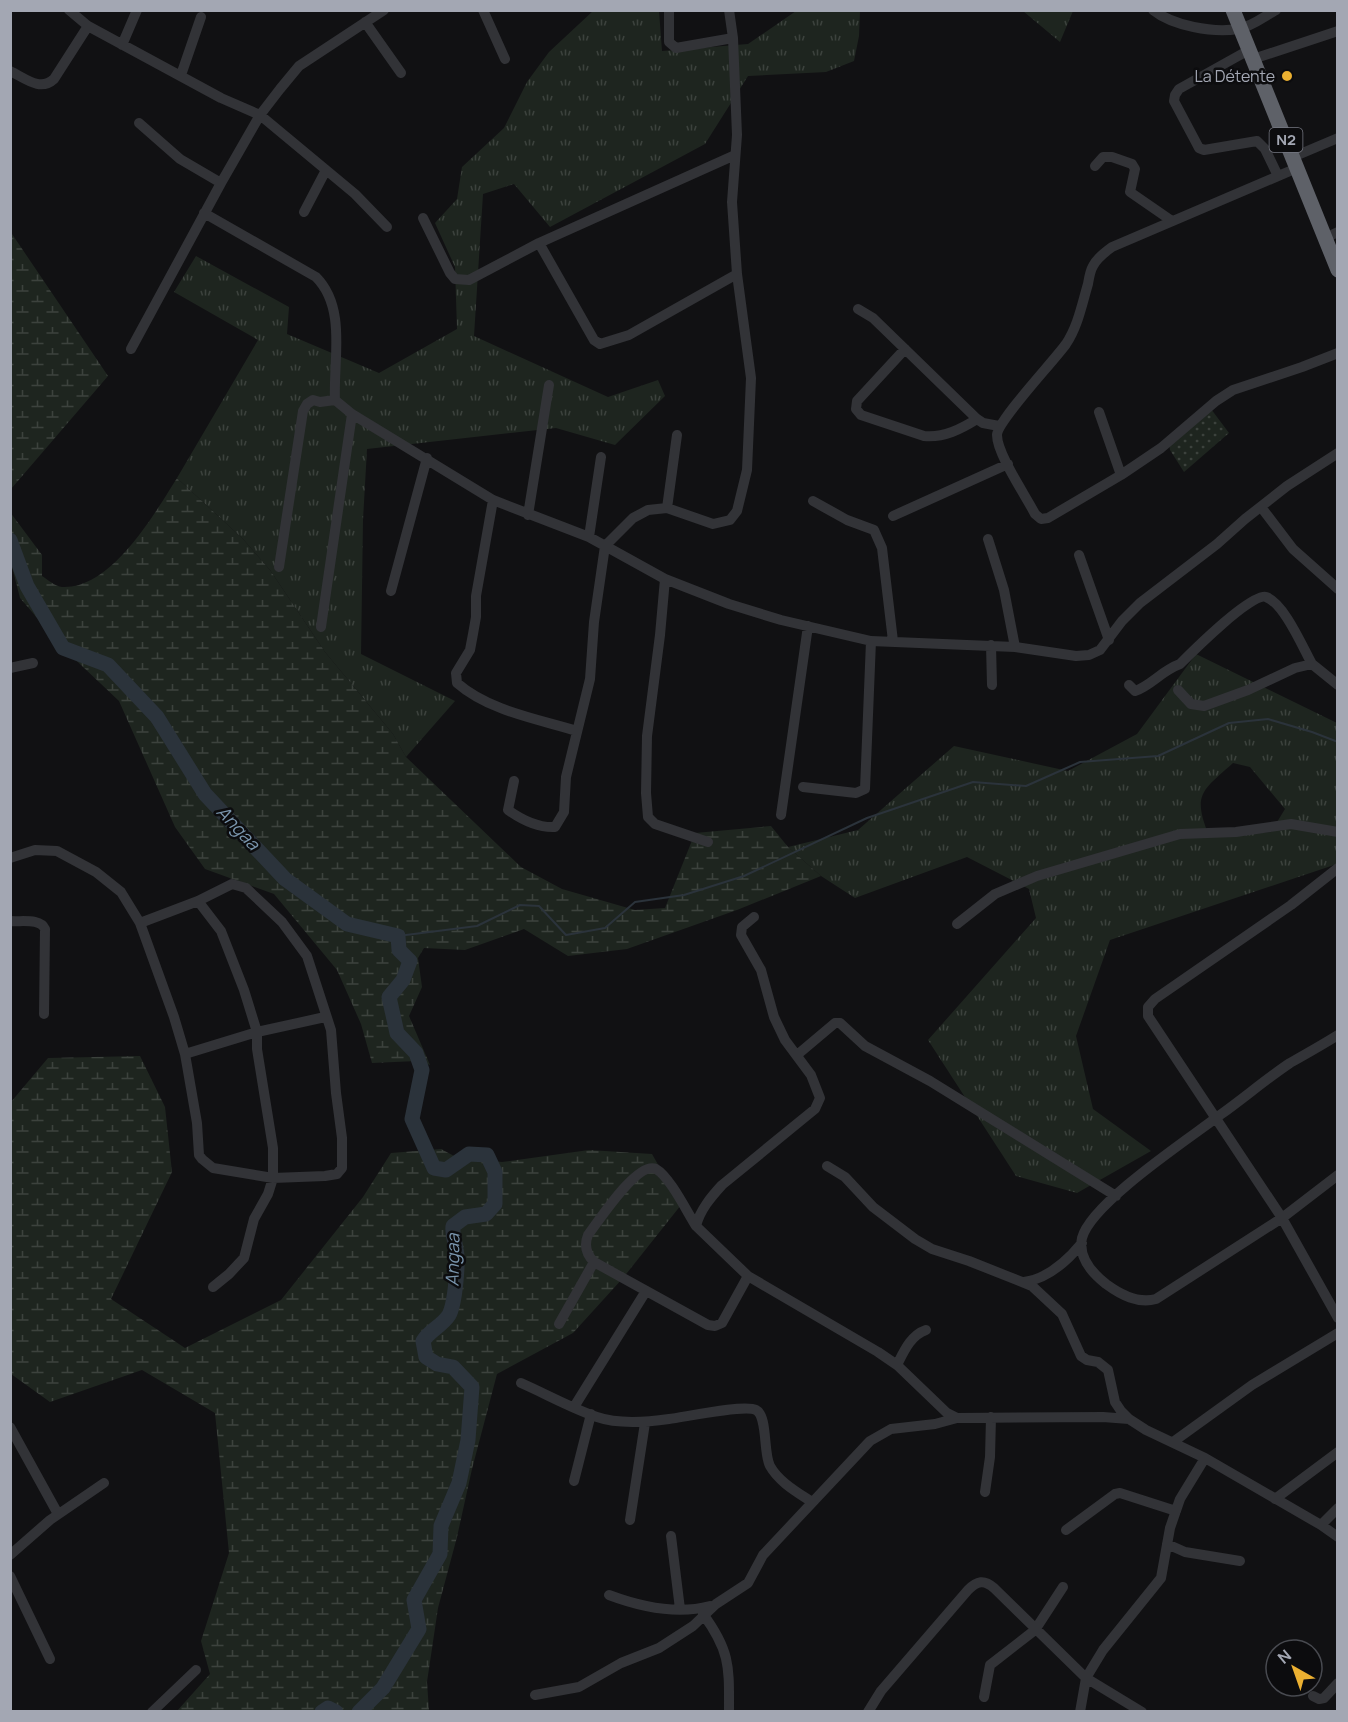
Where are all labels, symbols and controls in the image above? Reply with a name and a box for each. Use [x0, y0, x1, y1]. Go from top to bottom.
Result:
place label: La Détente [1195, 65, 1275, 87]
marker: La Détente [1280, 69, 1294, 83]
road number: N2 [1270, 128, 1302, 152]
water label: Angaa [212, 800, 266, 856]
water label: Angaa [440, 1232, 464, 1287]
north arrow [1264, 1638, 1324, 1698]
text: N [1273, 1644, 1296, 1669]

